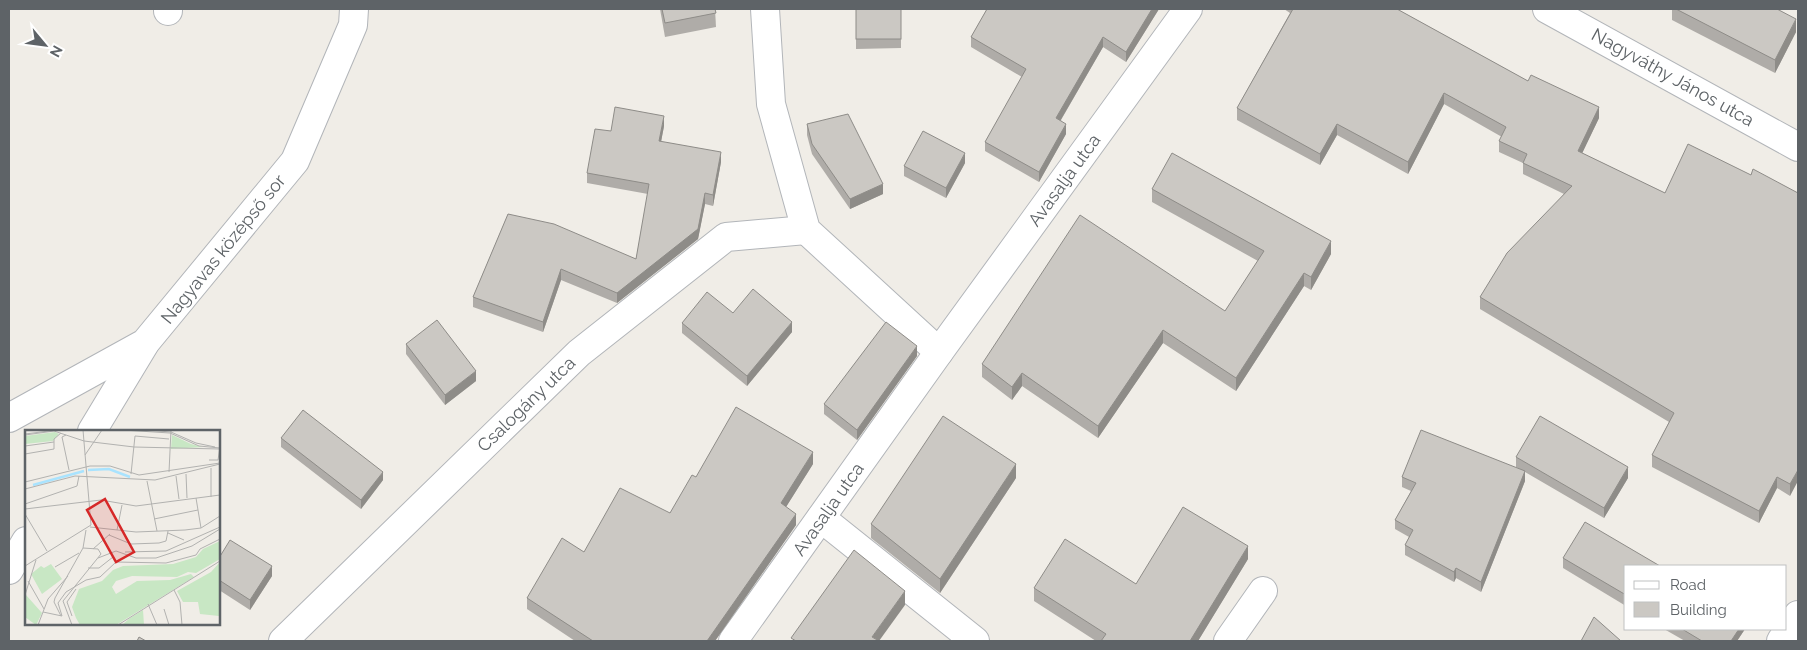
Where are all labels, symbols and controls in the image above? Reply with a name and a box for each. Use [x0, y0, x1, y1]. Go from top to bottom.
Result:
north arrow [20, 20, 70, 70]
street label: Nagyváthy János utca [1588, 24, 1758, 130]
text: N [47, 43, 66, 60]
street label: Avasalja utca [1024, 130, 1104, 230]
street label: Nagyavas középső sor [156, 170, 290, 328]
street label: Csalogány utca [473, 352, 579, 456]
inset map [25, 430, 220, 625]
street label: Avasalja utca [788, 458, 868, 560]
legend [1624, 565, 1787, 630]
text: Road [1670, 576, 1706, 594]
text: Building [1670, 601, 1727, 619]

